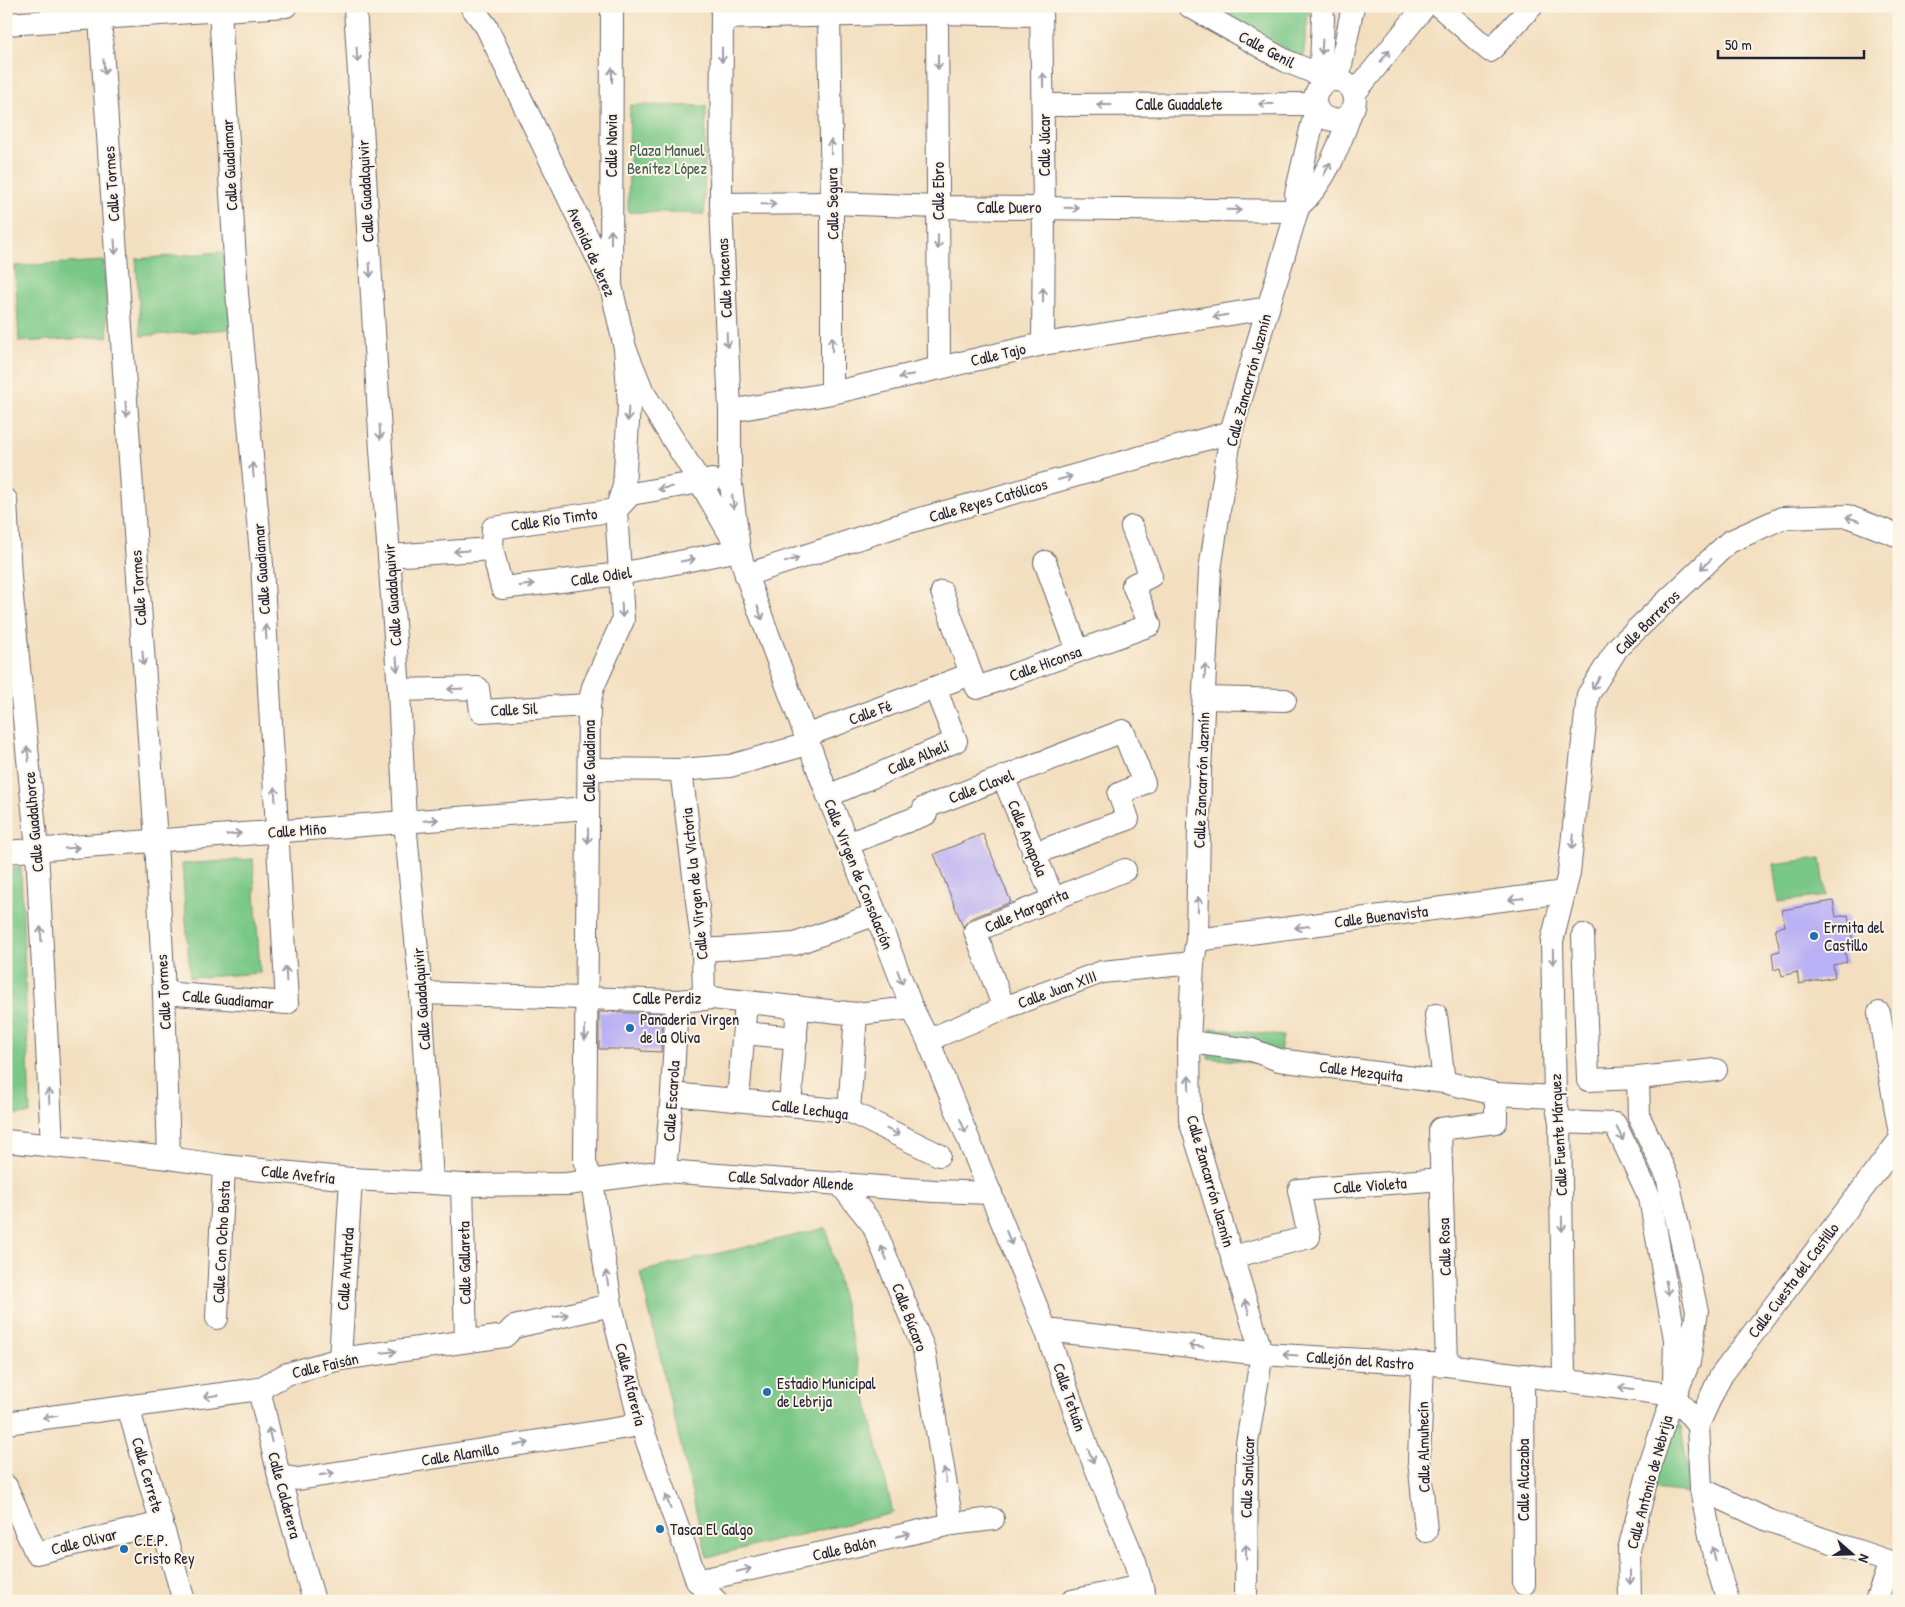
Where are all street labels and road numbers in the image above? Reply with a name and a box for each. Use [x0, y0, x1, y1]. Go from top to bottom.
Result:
street label: Calle Genil [1235, 25, 1300, 73]
street label: Calle Guadalete [1135, 93, 1223, 115]
street label: Calle Navia [600, 114, 622, 178]
street label: Calle Júcar [1033, 114, 1055, 176]
street label: Calle Guadiamar [216, 119, 242, 211]
street label: Calle Guadalquivir [351, 139, 379, 243]
street label: Calle Tormes [97, 146, 125, 222]
street label: Calle Ebro [927, 161, 949, 220]
street label: Calle Segura [820, 168, 844, 240]
street label: Calle Duero [977, 196, 1042, 218]
street label: Avenida de Jerez [563, 204, 622, 300]
street label: Calle Macenas [711, 237, 737, 319]
street label: Calle Zancarrón Jazmín [1220, 311, 1276, 449]
street label: Calle Tajo [968, 337, 1028, 371]
street label: Calle Reyes Católicos [926, 473, 1050, 527]
street label: Calle Río Timto [509, 502, 599, 536]
street label: Calle Guadiamar [247, 522, 275, 616]
street label: Calle Guadalquivir [377, 543, 407, 647]
street label: Calle Tormes [124, 550, 152, 626]
street label: Calle Odiel [569, 561, 634, 591]
street label: Calle Barreros [1610, 585, 1684, 659]
street label: Calle Hiconsa [1006, 640, 1084, 686]
street label: Calle Fé [845, 694, 895, 730]
street label: Calle Sil [490, 697, 539, 721]
street label: Calle Zancarrón Jazmín [1188, 711, 1214, 849]
street label: Calle Guadiana [578, 720, 600, 802]
street label: Calle Alhelí [884, 734, 952, 780]
street label: Calle Clavel [945, 763, 1018, 809]
street label: Calle Guadalhorce [18, 770, 48, 873]
street label: Calle Virgen de Consolación [819, 795, 899, 953]
street label: Calle Amapola [1003, 796, 1053, 880]
street label: Calle Virgen de la Victoria [675, 807, 713, 961]
street label: Calle Miño [267, 817, 328, 843]
street label: Calle Margarita [981, 883, 1071, 937]
street label: Calle Buenavista [1333, 899, 1429, 933]
street label: Calle Guadalquivir [406, 947, 436, 1051]
street label: Calle Tormes [150, 954, 176, 1030]
street label: Calle Juan XIII [1015, 965, 1099, 1013]
street label: Calle Guadiamar [181, 984, 275, 1014]
street label: Calle Perdiz [633, 987, 702, 1009]
street label: Calle Mezquita [1318, 1055, 1404, 1087]
street label: Calle Escarola [657, 1060, 685, 1142]
street label: Calle Fuente Márquez [1544, 1073, 1572, 1197]
street label: Calle Lechuga [770, 1093, 850, 1125]
street label: Calle Zancarrón Jazmín [1182, 1112, 1240, 1250]
street label: Calle Avefría [260, 1159, 336, 1189]
street label: Calle Salvador Allende [727, 1165, 855, 1195]
street label: Calle Violeta [1333, 1171, 1407, 1199]
street label: Calle Con Ocho Basta [207, 1180, 235, 1304]
street label: Calle Cuesta del Castillo [1742, 1217, 1844, 1342]
street label: Calle Rosa [1432, 1218, 1456, 1276]
street label: Calle Gallareta [452, 1221, 476, 1305]
street label: Calle Avutarda [331, 1227, 359, 1311]
street label: Calle Búcaro [887, 1280, 933, 1355]
street label: Calle Alfarería [610, 1340, 652, 1428]
street label: Callejón del Rastro [1305, 1345, 1415, 1375]
street label: Calle Faisán [290, 1347, 360, 1383]
street label: Calle Tetuán [1048, 1360, 1092, 1434]
street label: Calle Almuhecín [1411, 1401, 1435, 1493]
street label: Calle Antonio de Nebrija [1621, 1413, 1677, 1551]
street label: Calle Cerrete [127, 1435, 169, 1516]
street label: Calle Sanlúcar [1235, 1436, 1259, 1518]
street label: Calle Alamillo [420, 1437, 501, 1471]
street label: Calle Alcazaba [1512, 1439, 1534, 1521]
street label: Calle Calderera [263, 1449, 307, 1541]
street label: Calle Olivar [49, 1522, 119, 1560]
street label: Calle Balón [810, 1530, 878, 1566]

